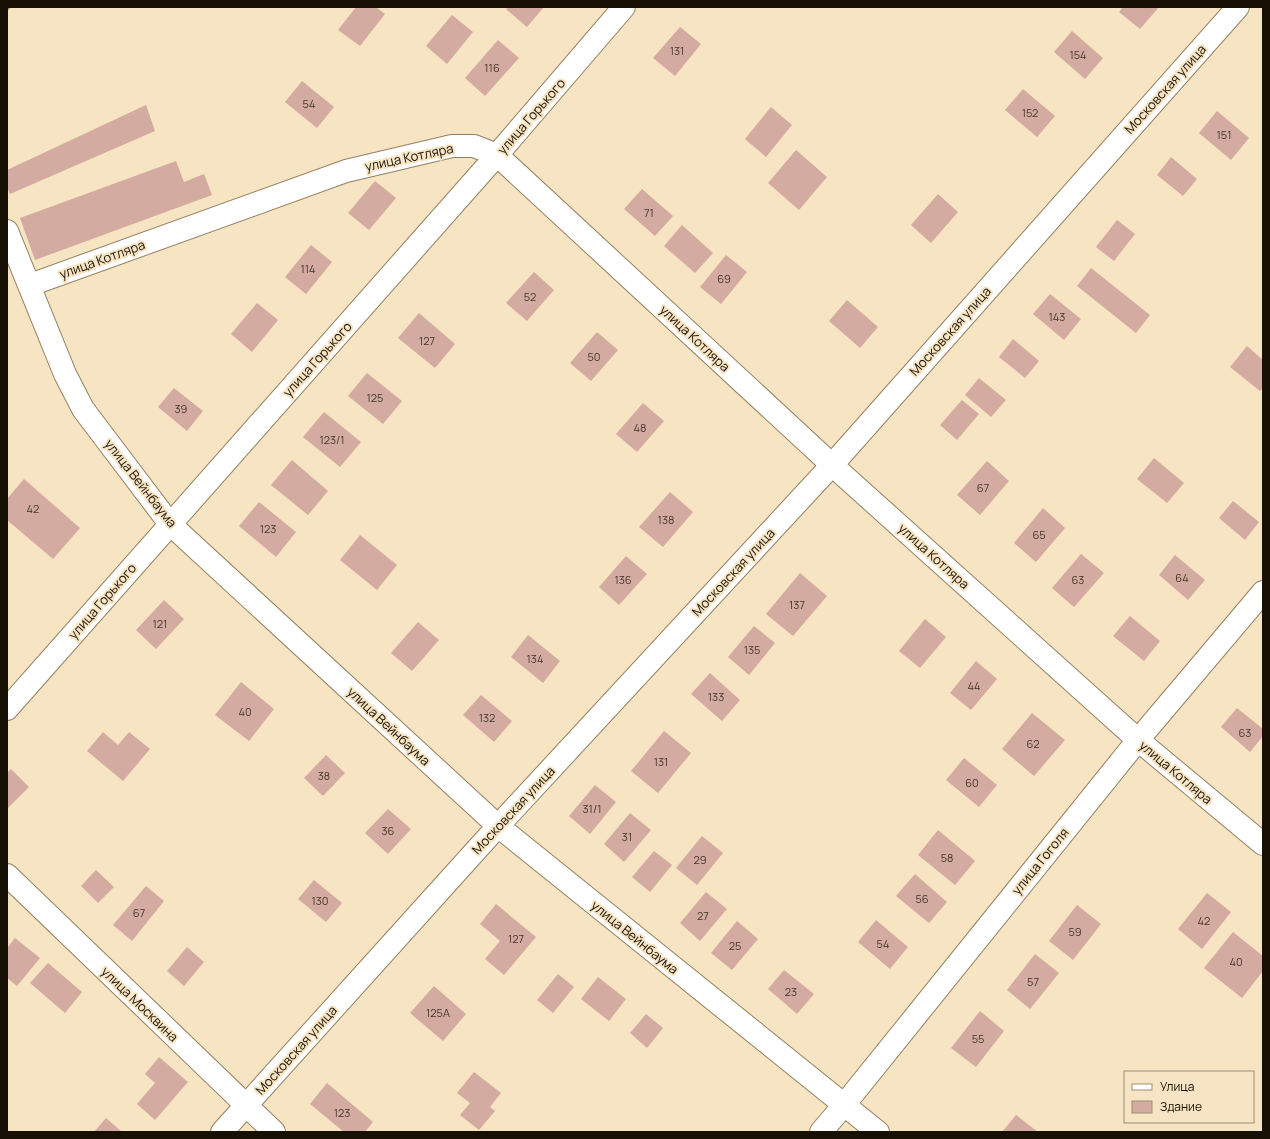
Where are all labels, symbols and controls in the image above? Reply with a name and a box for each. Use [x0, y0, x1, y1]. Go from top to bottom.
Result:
street label: Московская улица [1120, 41, 1210, 137]
house number: 131 [670, 43, 684, 58]
house number: 154 [1069, 47, 1087, 62]
house number: 116 [484, 60, 500, 75]
street label: улица Горького [493, 74, 569, 158]
house number: 54 [303, 96, 315, 111]
house number: 152 [1022, 105, 1038, 120]
house number: 151 [1217, 127, 1231, 142]
street label: улица Котляра [363, 139, 455, 175]
house number: 71 [644, 205, 654, 220]
street label: улица Котляра [57, 235, 147, 283]
house number: 114 [300, 261, 316, 276]
house number: 69 [717, 271, 731, 286]
street label: Московская улица [905, 283, 995, 379]
house number: 52 [524, 289, 536, 304]
street label: улица Котляра [656, 301, 734, 375]
house number: 143 [1049, 309, 1065, 324]
street label: улица Горького [278, 317, 356, 400]
house number: 127 [419, 333, 435, 348]
house number: 50 [587, 349, 601, 364]
house number: 125 [367, 390, 383, 405]
house number: 39 [175, 401, 188, 416]
house number: 48 [634, 420, 646, 435]
house number: 123/1 [319, 432, 345, 447]
street label: улица Вейнбаума [101, 435, 181, 531]
house number: 67 [977, 480, 989, 495]
house number: 42 [27, 501, 39, 516]
house number: 138 [658, 512, 674, 527]
street label: улица Котляра [895, 519, 973, 593]
house number: 123 [260, 521, 276, 536]
street label: Московская улица [687, 524, 779, 620]
house number: 65 [1032, 527, 1046, 542]
street label: улица Горького [64, 559, 140, 643]
house number: 64 [1175, 570, 1189, 585]
house number: 136 [614, 572, 632, 587]
house number: 63 [1072, 572, 1084, 587]
house number: 137 [789, 597, 805, 612]
house number: 121 [153, 616, 167, 631]
house number: 135 [744, 642, 760, 657]
house number: 134 [527, 651, 543, 666]
house number: 44 [967, 678, 981, 693]
street label: улица Вейнбаума [344, 683, 434, 769]
house number: 133 [708, 689, 724, 704]
house number: 40 [238, 704, 252, 719]
house number: 132 [479, 710, 495, 725]
house number: 63 [1239, 725, 1251, 740]
house number: 62 [1026, 736, 1040, 751]
street label: улица Котляра [1136, 736, 1216, 808]
house number: 131 [654, 754, 668, 769]
street label: Московская улица [467, 762, 559, 858]
house number: 38 [318, 768, 330, 783]
house number: 60 [965, 775, 979, 790]
house number: 31/1 [583, 801, 601, 816]
house number: 36 [382, 823, 395, 838]
street label: улица Гоголя [1007, 824, 1073, 898]
house number: 31 [622, 829, 632, 844]
house number: 58 [941, 850, 953, 865]
house number: 29 [693, 852, 707, 867]
house number: 56 [915, 891, 929, 906]
house number: 130 [311, 893, 329, 908]
street label: улица Вейнбаума [588, 896, 682, 978]
house number: 67 [133, 905, 145, 920]
house number: 27 [697, 908, 709, 923]
house number: 42 [1198, 913, 1210, 928]
house number: 59 [1068, 924, 1082, 939]
house number: 127 [508, 931, 524, 946]
house number: 54 [877, 936, 889, 951]
house number: 25 [729, 938, 741, 953]
house number: 40 [1229, 954, 1243, 969]
street label: улица Москвина [97, 962, 183, 1046]
house number: 57 [1027, 974, 1039, 989]
house number: 23 [785, 984, 797, 999]
street label: Московская улица [251, 1002, 341, 1098]
house number: 125А [426, 1005, 450, 1020]
house number: 55 [972, 1031, 984, 1046]
legend [1124, 1071, 1254, 1123]
text: Улица [1160, 1078, 1194, 1095]
text: Здание [1160, 1098, 1202, 1115]
house number: 123 [334, 1105, 350, 1120]

